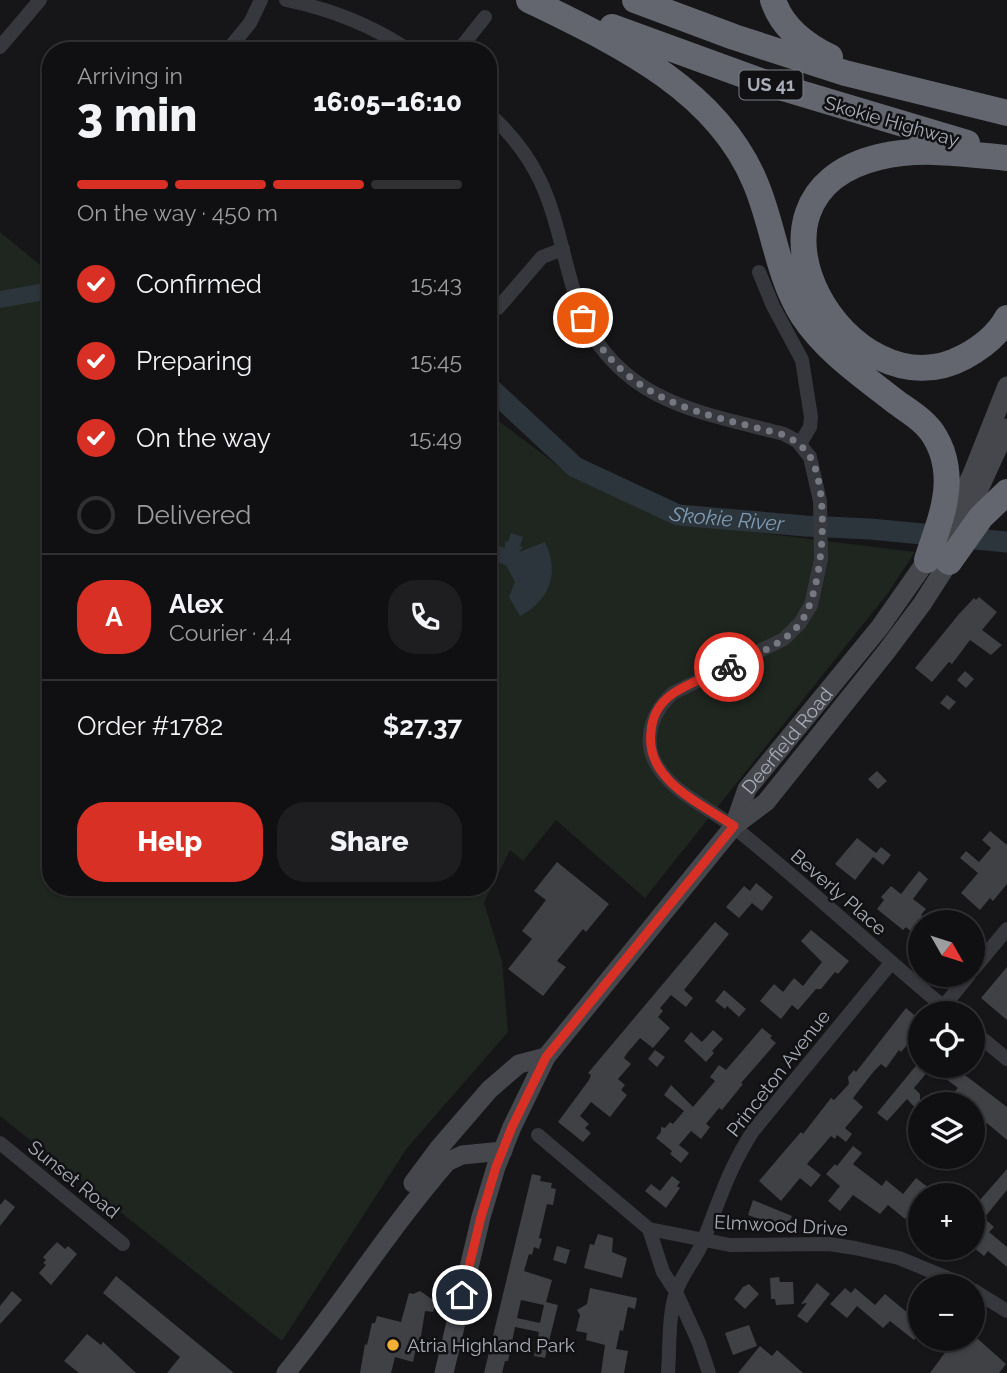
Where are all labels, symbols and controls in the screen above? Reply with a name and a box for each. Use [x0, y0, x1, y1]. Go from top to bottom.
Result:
text: Arriving in [77, 62, 183, 89]
road number: US 41 [740, 70, 802, 100]
text: 16:05–16:10 [313, 87, 462, 117]
text: 3 min [77, 88, 197, 142]
street label: Skokie Highway [822, 91, 962, 151]
text: On the way · 450 m [77, 199, 278, 226]
icon: check [77, 265, 115, 303]
text: Confirmed [136, 269, 262, 299]
text: 15:43 [410, 270, 462, 297]
pin [553, 288, 613, 348]
icon: bag [564, 299, 602, 337]
icon: check [77, 342, 115, 380]
text: Preparing [136, 346, 252, 376]
text: 15:45 [410, 347, 462, 374]
icon: check [77, 419, 115, 457]
text: On the way [136, 423, 271, 453]
text: 15:49 [409, 424, 462, 451]
text: Delivered [136, 500, 251, 530]
water label: Skokie River [665, 500, 786, 536]
button: phone [388, 580, 462, 654]
text: Alex [169, 589, 224, 619]
text: A [105, 602, 123, 632]
text: Courier · 4.4 [169, 619, 292, 646]
courier [694, 632, 764, 702]
icon: bike [710, 648, 748, 686]
street label: Deerfield Road [737, 683, 837, 798]
text: Order #1782 [77, 711, 223, 741]
text: $27.37 [383, 711, 462, 741]
button: Help [77, 802, 263, 882]
button: Share [277, 802, 462, 882]
street label: Beverly Place [787, 845, 891, 939]
north arrow [908, 910, 985, 987]
map controls [908, 910, 985, 1351]
button: locate [908, 1001, 985, 1078]
street label: Princeton Avenue [722, 1005, 834, 1141]
button: layers [908, 1092, 985, 1169]
street label: Sunset Road [24, 1136, 124, 1222]
button: + [908, 1183, 985, 1260]
street label: Elmwood Drive [714, 1211, 848, 1239]
pin [432, 1265, 492, 1325]
button: − [908, 1274, 985, 1351]
icon: home [443, 1276, 481, 1314]
place label: Atria Highland Park [407, 1334, 575, 1356]
marker: Atria Highland Park [385, 1337, 401, 1353]

